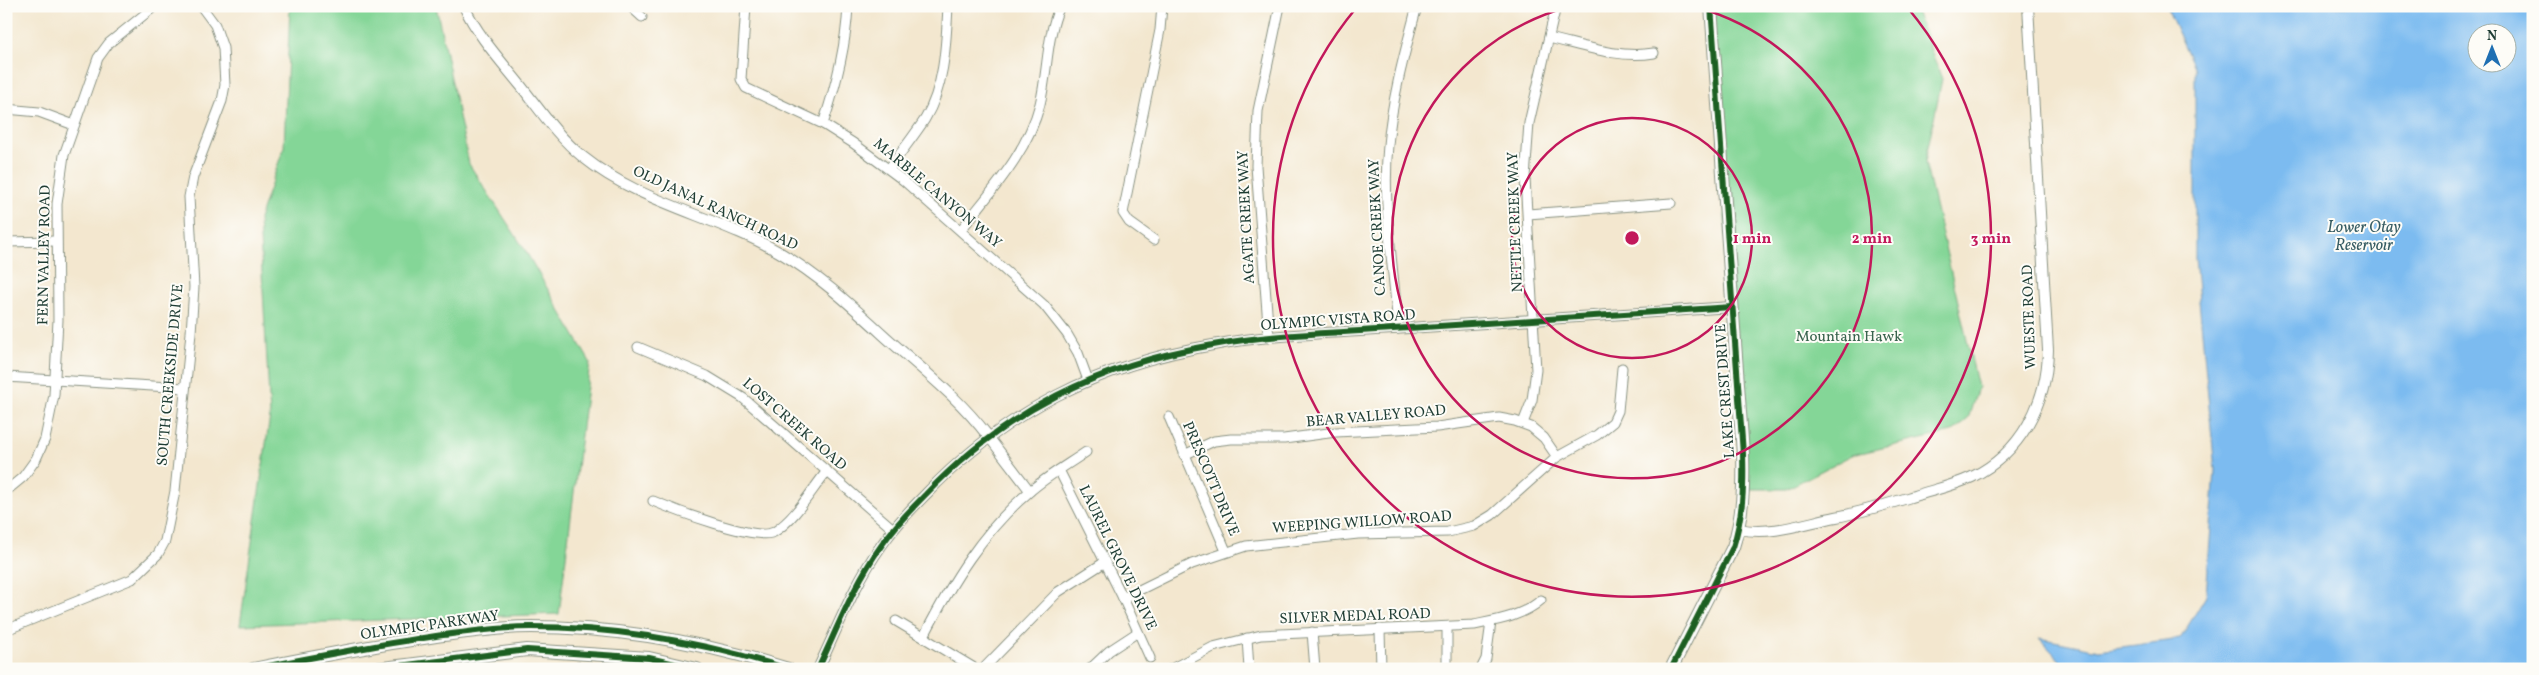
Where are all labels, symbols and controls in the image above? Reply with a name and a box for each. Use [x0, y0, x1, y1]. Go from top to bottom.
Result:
north arrow [2466, 22, 2516, 72]
text: N [2487, 27, 2497, 46]
street label: MARBLE CANYON WAY [868, 134, 1006, 254]
street label: AGATE CREEK WAY [1233, 149, 1261, 284]
street label: NETTLE CREEK WAY [1503, 151, 1529, 293]
street label: CANOE CREEK WAY [1364, 157, 1392, 296]
street label: OLD JANAL RANCH ROAD [629, 161, 801, 257]
street label: FERN VALLEY ROAD [33, 185, 57, 325]
water label: Lower Otay Reservoir [2327, 217, 2401, 257]
centre of rings [1623, 229, 1641, 247]
text: 1 min [1733, 229, 1771, 250]
text: 2 min [1852, 229, 1892, 250]
text: 3 min [1971, 229, 2011, 250]
street label: WUESTE ROAD [2018, 264, 2042, 370]
street label: SOUTH CREEKSIDE DRIVE [153, 283, 189, 467]
street label: OLYMPIC VISTA ROAD [1260, 305, 1416, 337]
street label: LAKE CREST DRIVE [1711, 323, 1741, 459]
park label: Mountain Hawk [1796, 327, 1902, 348]
street label: LOST CREEK ROAD [737, 374, 851, 476]
street label: BEAR VALLEY ROAD [1305, 400, 1447, 434]
street label: PRESCOTT DRIVE [1176, 419, 1244, 539]
street label: LAUREL GROVE DRIVE [1073, 482, 1161, 634]
street label: WEEPING WILLOW ROAD [1272, 506, 1452, 540]
street label: SILVER MEDAL ROAD [1279, 604, 1431, 630]
street label: OLYMPIC PARKWAY [359, 606, 501, 646]

